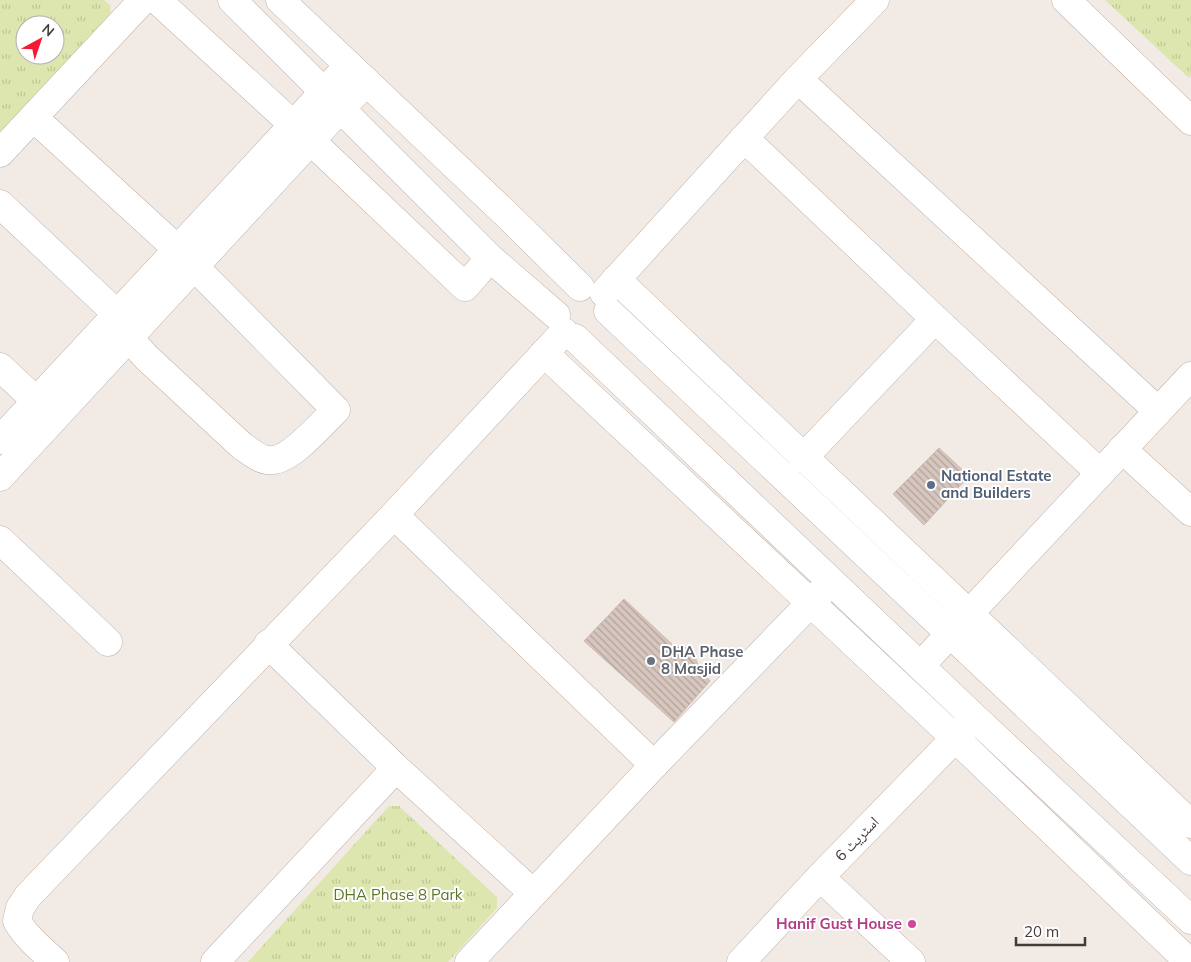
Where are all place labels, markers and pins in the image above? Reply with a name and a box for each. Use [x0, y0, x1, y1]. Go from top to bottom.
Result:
place label: National Estate and Builders [941, 466, 1052, 502]
marker: National Estate and Builders [925, 479, 937, 491]
place label: DHA Phase 8 Masjid [661, 642, 743, 678]
marker: DHA Phase 8 Masjid [645, 655, 657, 667]
place label: Hanif Gust House [776, 914, 902, 933]
marker: Hanif Gust House [906, 918, 918, 930]

